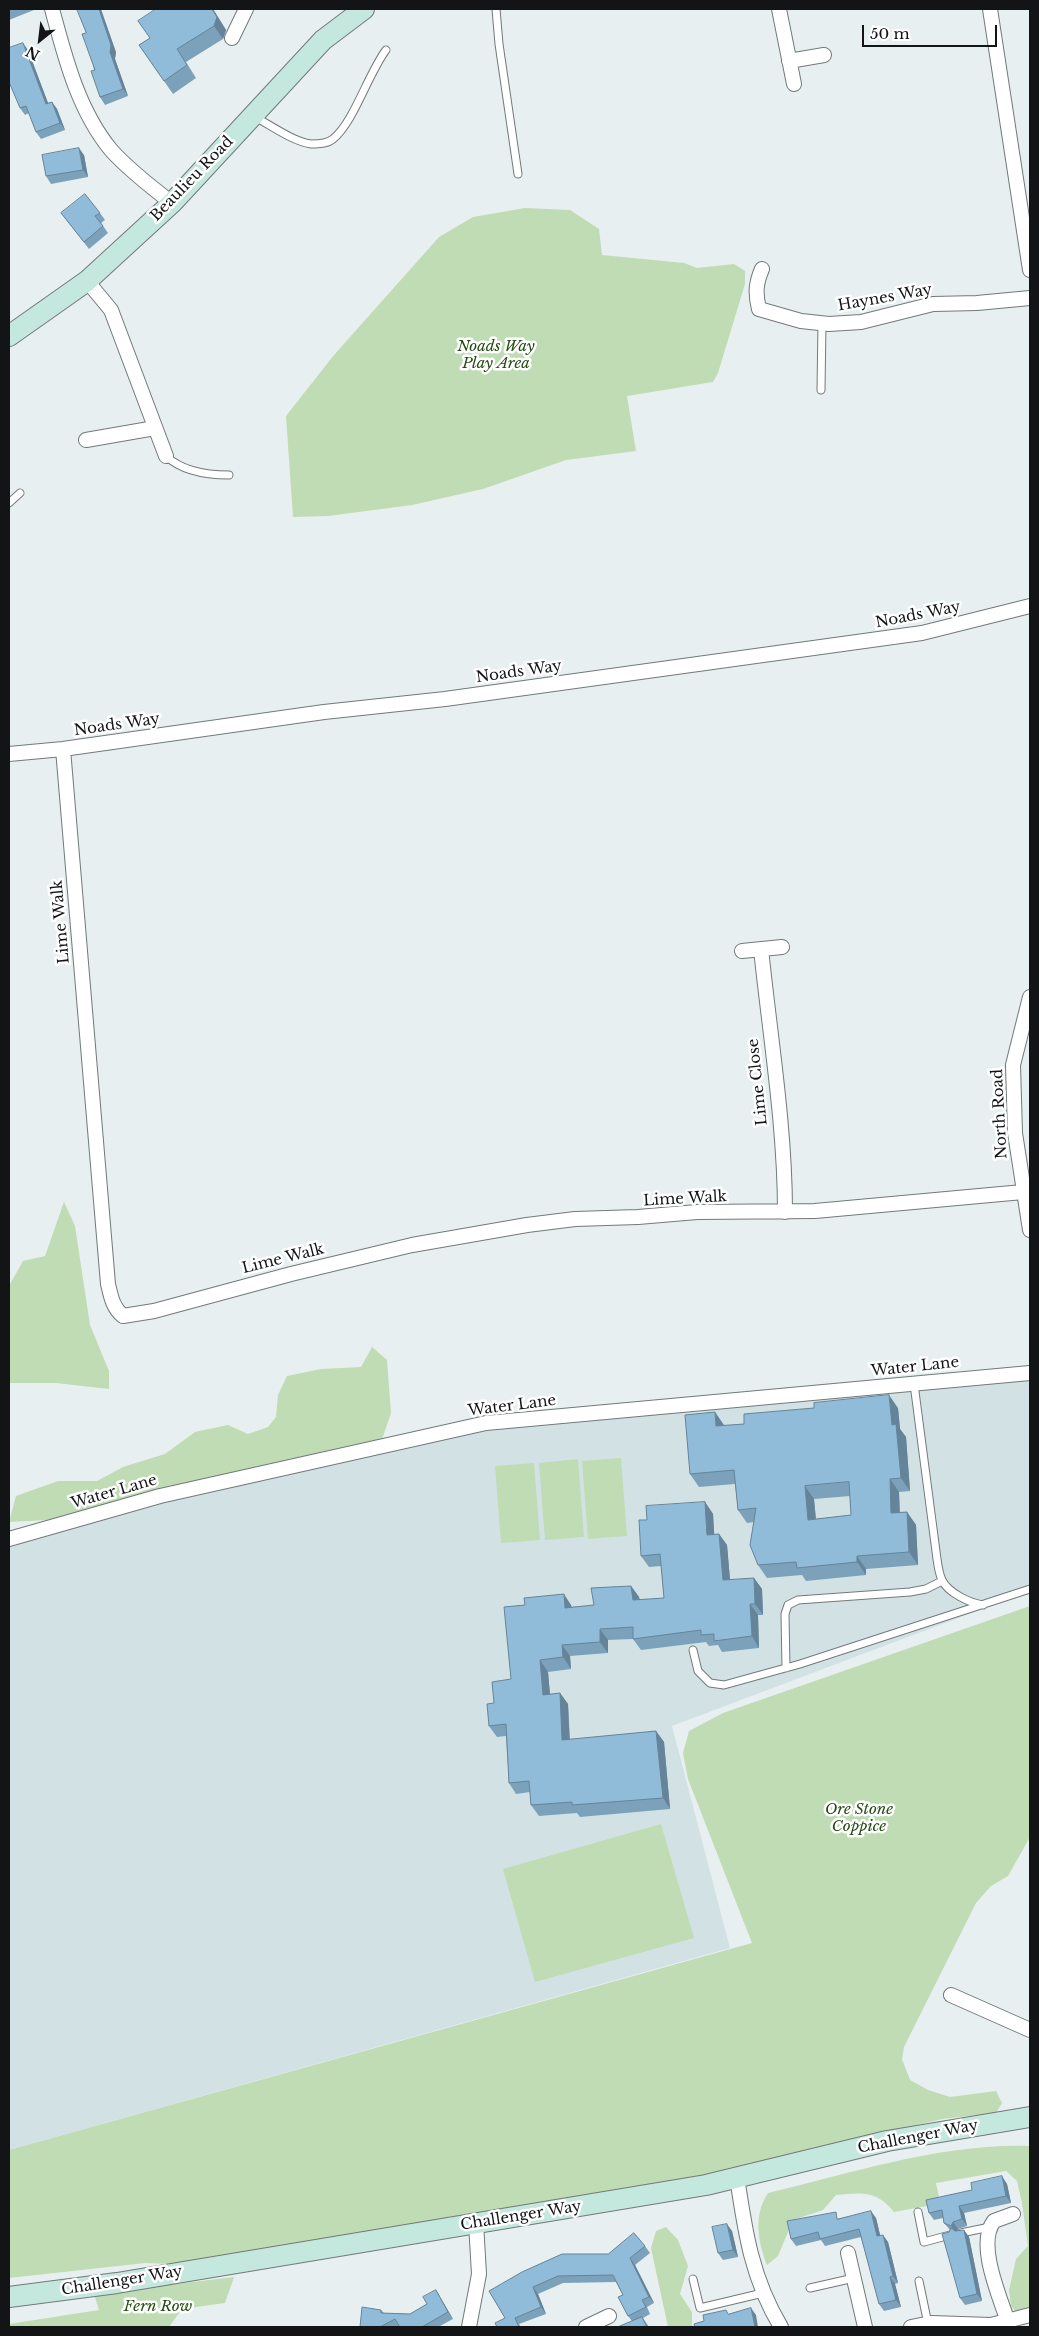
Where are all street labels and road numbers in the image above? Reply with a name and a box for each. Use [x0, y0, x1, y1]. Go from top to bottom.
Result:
street label: Beaulieu Road [147, 133, 237, 225]
street label: Haynes Way [836, 281, 934, 315]
street label: Noads Way [874, 598, 962, 632]
street label: Noads Way [475, 657, 563, 687]
street label: Noads Way [73, 710, 161, 740]
street label: Lime Walk [48, 879, 74, 965]
street label: Lime Close [744, 1038, 772, 1126]
street label: North Road [989, 1068, 1011, 1160]
street label: Lime Walk [643, 1188, 727, 1210]
street label: Lime Walk [240, 1240, 326, 1278]
street label: Water Lane [870, 1353, 960, 1381]
street label: Water Lane [467, 1392, 557, 1420]
street label: Water Lane [69, 1471, 159, 1513]
street label: Challenger Way [856, 2117, 980, 2157]
street label: Challenger Way [459, 2198, 583, 2234]
street label: Challenger Way [60, 2263, 184, 2299]

